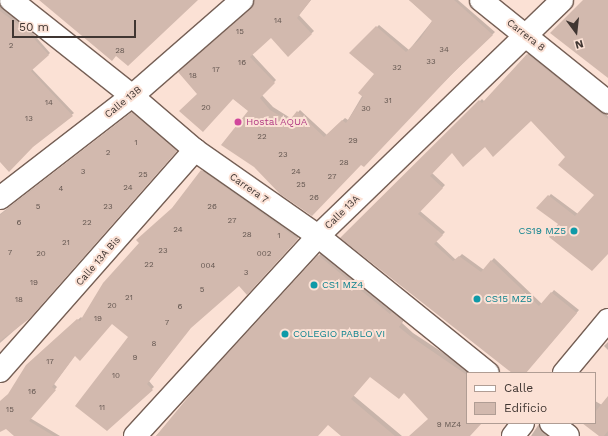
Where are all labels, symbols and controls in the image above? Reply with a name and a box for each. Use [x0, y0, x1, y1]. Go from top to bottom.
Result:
scale bar [14, 12, 138, 38]
north arrow [556, 12, 596, 52]
house number: 14 [274, 16, 282, 26]
street label: Carrera 8 [504, 16, 548, 54]
text: 50 m [19, 20, 49, 34]
house number: 15 [236, 27, 244, 37]
text: N [574, 37, 585, 51]
house number: 2 [9, 41, 13, 51]
house number: 34 [439, 45, 449, 55]
house number: 28 [115, 46, 125, 56]
house number: 33 [426, 57, 436, 67]
house number: 16 [238, 58, 246, 68]
house number: 32 [392, 63, 402, 73]
house number: 17 [212, 65, 220, 75]
house number: 18 [189, 71, 197, 81]
street label: Calle 13B [102, 83, 144, 121]
house number: 31 [384, 96, 392, 106]
house number: 14 [45, 98, 53, 108]
house number: 20 [201, 103, 211, 113]
house number: 30 [361, 104, 371, 114]
house number: 13 [25, 114, 33, 124]
place label: Hostal AQUA [246, 116, 308, 128]
marker: Hostal AQUA [233, 117, 243, 127]
house number: 22 [257, 132, 267, 142]
house number: 29 [348, 136, 358, 146]
house number: 1 [134, 138, 138, 148]
house number: 2 [106, 148, 110, 158]
house number: 23 [278, 150, 288, 160]
house number: 28 [339, 158, 349, 168]
house number: 3 [81, 167, 85, 177]
house number: 24 [291, 167, 301, 177]
house number: 25 [138, 170, 148, 180]
street label: Carrera 7 [227, 170, 271, 206]
house number: 27 [328, 172, 336, 182]
house number: 25 [296, 180, 306, 190]
house number: 24 [123, 183, 133, 193]
house number: 4 [59, 184, 63, 194]
street label: Calle 13A [322, 192, 362, 232]
house number: 26 [309, 193, 319, 203]
house number: 5 [36, 202, 40, 212]
house number: 23 [103, 202, 113, 212]
house number: 26 [207, 202, 217, 212]
house number: 27 [228, 216, 236, 226]
house number: 6 [17, 218, 21, 228]
house number: 22 [82, 218, 92, 228]
house number: 24 [173, 225, 183, 235]
place label: CS19 MZ5 [519, 225, 566, 237]
marker: CS19 MZ5 [569, 226, 579, 236]
house number: 28 [242, 230, 252, 240]
house number: 1 [277, 231, 281, 241]
street label: Calle 13A Bis [73, 234, 123, 288]
house number: 21 [62, 238, 70, 248]
house number: 23 [158, 246, 168, 256]
house number: 7 [8, 248, 12, 258]
house number: 20 [36, 249, 46, 259]
house number: 002 [257, 249, 271, 259]
house number: 22 [144, 260, 154, 270]
house number: 004 [201, 261, 215, 271]
house number: 3 [244, 268, 248, 278]
house number: 19 [30, 278, 38, 288]
place label: CS1 MZ4 [322, 279, 363, 291]
marker: CS1 MZ4 [309, 280, 319, 290]
house number: 5 [200, 285, 204, 295]
house number: 21 [125, 293, 133, 303]
place label: CS15 MZ5 [485, 293, 532, 305]
marker: CS15 MZ5 [472, 294, 482, 304]
house number: 18 [15, 295, 23, 305]
house number: 20 [107, 301, 117, 311]
house number: 6 [178, 302, 182, 312]
house number: 19 [94, 314, 102, 324]
house number: 7 [165, 318, 169, 328]
place label: COLEGIO PABLO VI [293, 328, 385, 340]
marker: COLEGIO PABLO VI [280, 329, 290, 339]
house number: 8 [152, 339, 156, 349]
house number: 9 [133, 353, 137, 363]
house number: 17 [46, 357, 54, 367]
house number: 10 [112, 371, 120, 381]
legend [466, 372, 596, 424]
text: Calle [504, 381, 533, 395]
house number: 16 [28, 387, 36, 397]
text: Edificio [504, 401, 547, 415]
house number: 11 [99, 403, 105, 413]
house number: 15 [6, 405, 14, 415]
house number: 9 MZ4 [437, 420, 461, 430]

